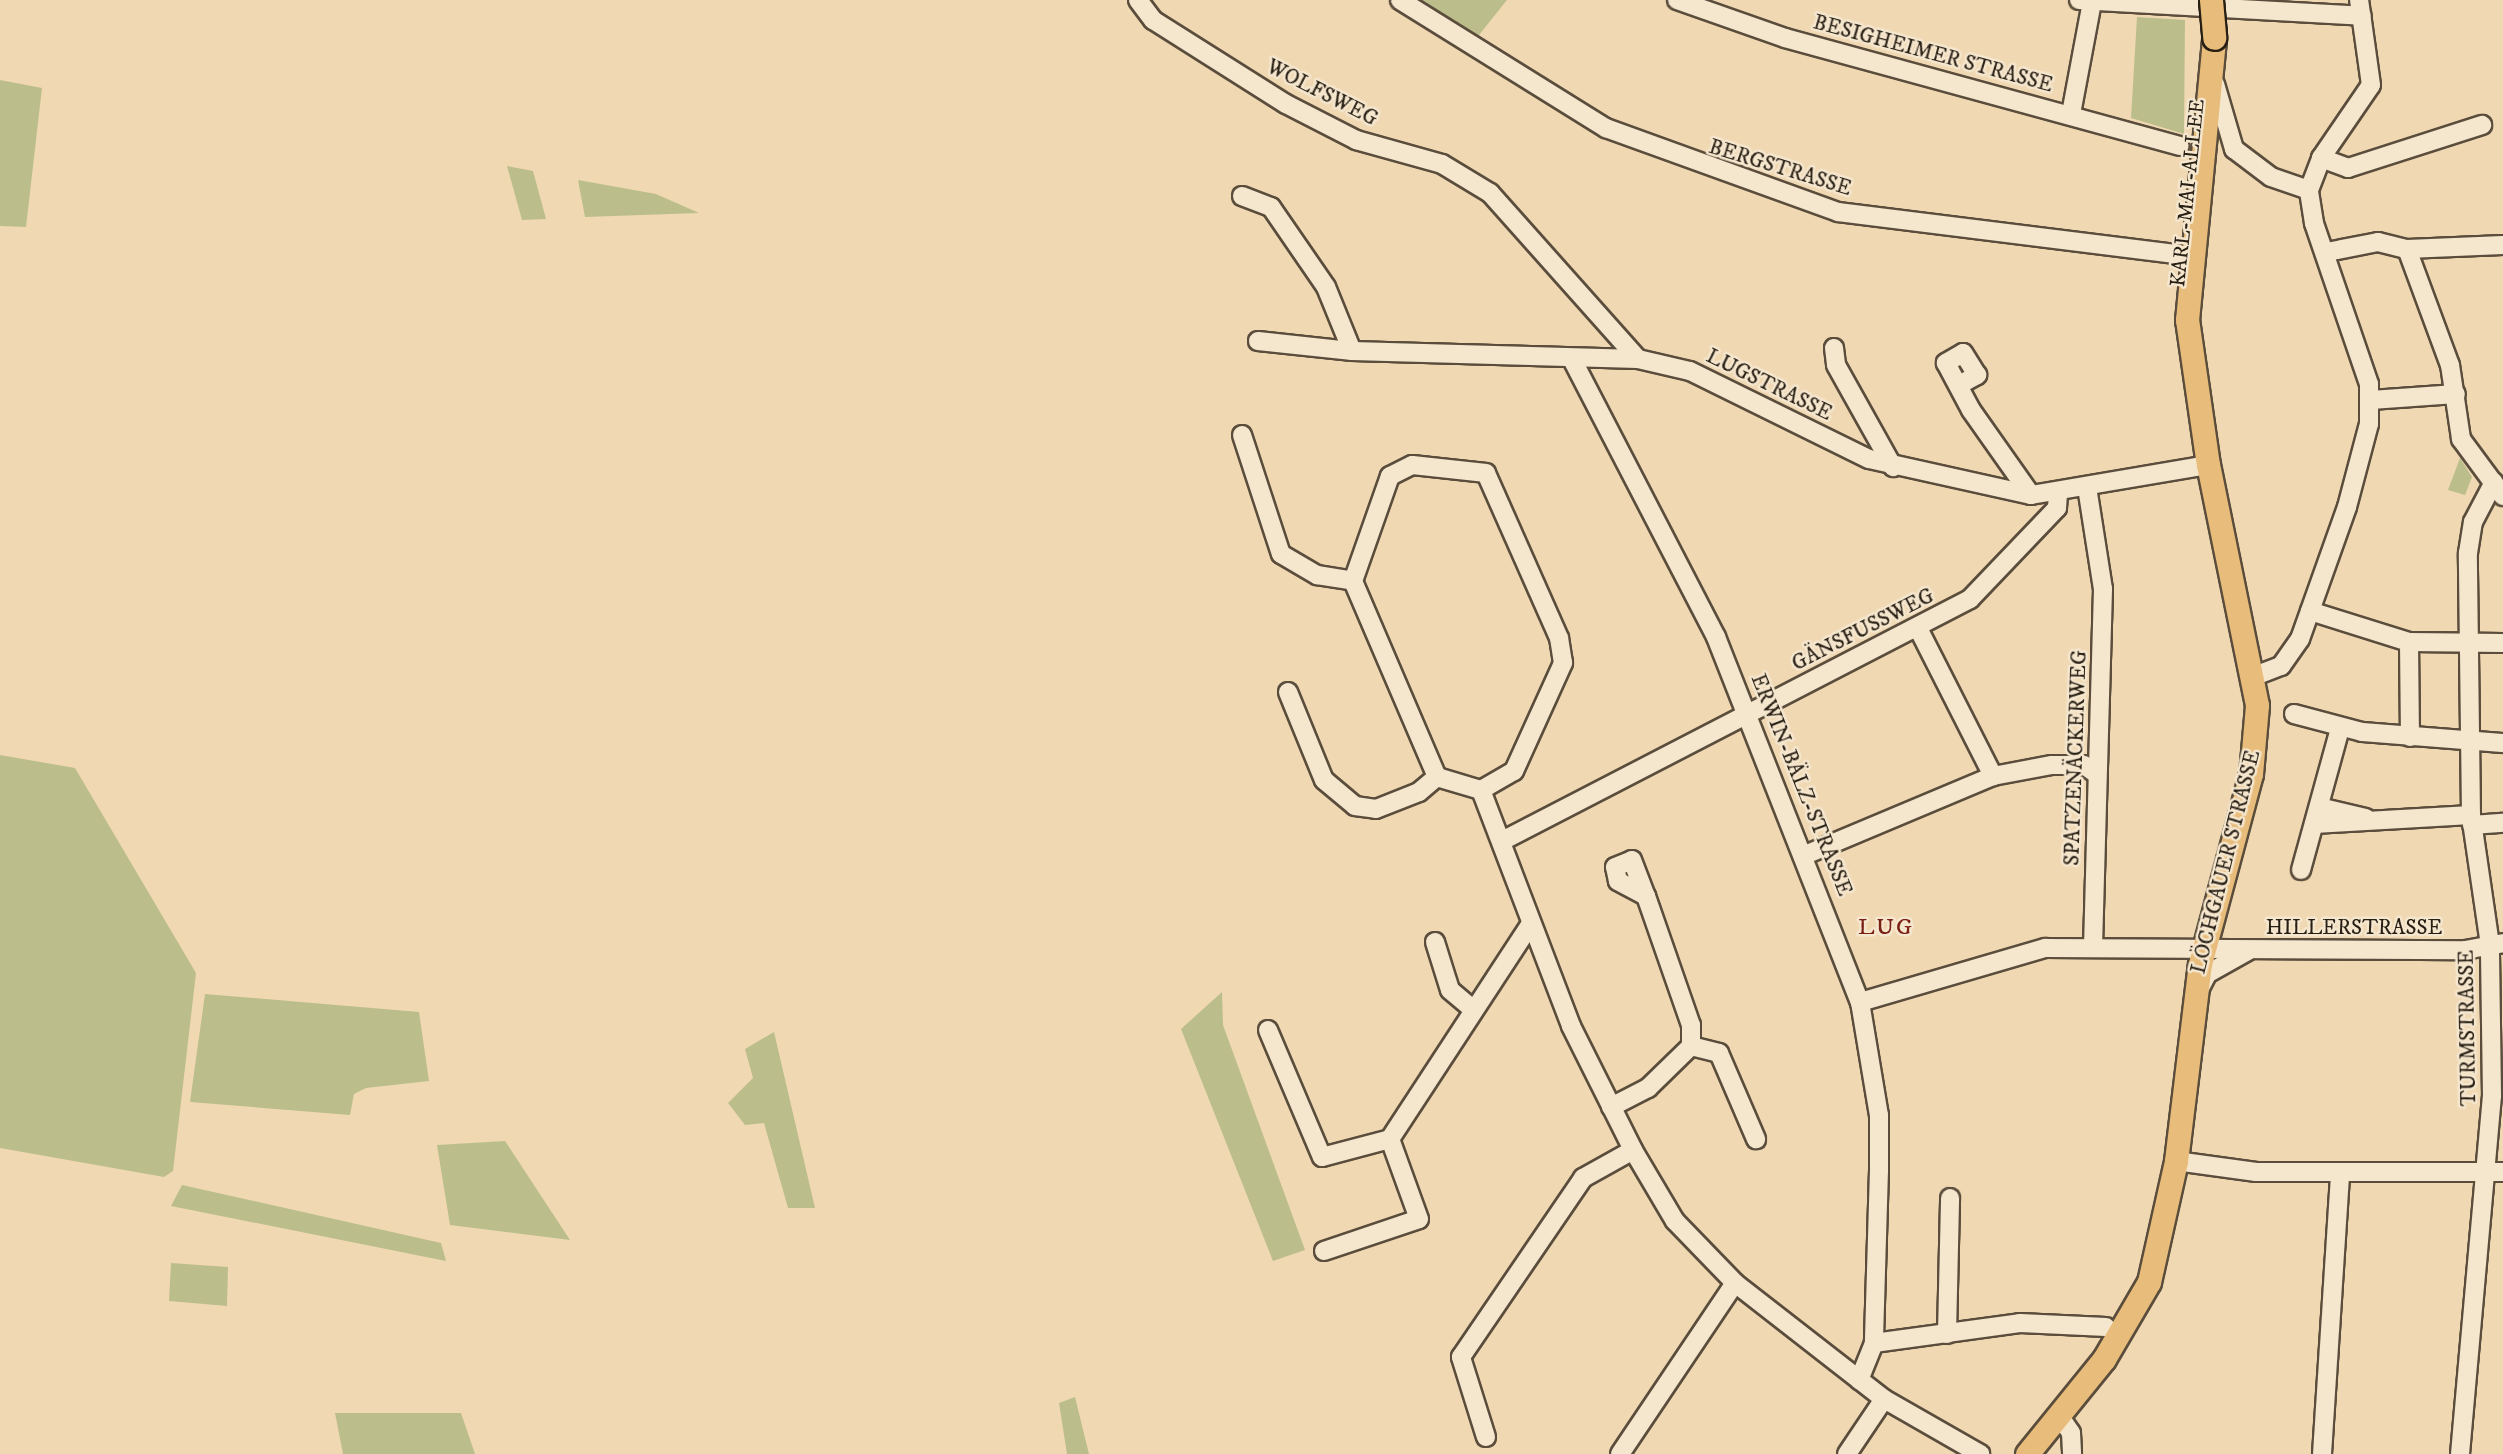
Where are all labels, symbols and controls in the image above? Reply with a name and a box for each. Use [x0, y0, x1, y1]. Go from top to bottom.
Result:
street label: BESIGHEIMER STRASSE [1810, 10, 2056, 98]
street label: WOLFSWEG [1262, 54, 1382, 132]
street label: KARL-MAI-ALLEE [2166, 98, 2210, 288]
street label: BERGSTRASSE [1706, 134, 1854, 202]
street label: LUGSTRASSE [1702, 344, 1836, 426]
street label: GÄNSFUSSWEG [1788, 583, 1938, 677]
street label: SPATZENÄCKERWEG [2060, 650, 2092, 866]
street label: ERWIN-BÄLZ-STRASSE [1745, 670, 1857, 900]
street label: LÖCHGAUER STRASSE [2186, 747, 2266, 977]
district label: LUG [1858, 914, 1914, 942]
street label: HILLERSTRASSE [2266, 915, 2442, 941]
street label: TURMSTRASSE [2454, 950, 2482, 1106]

